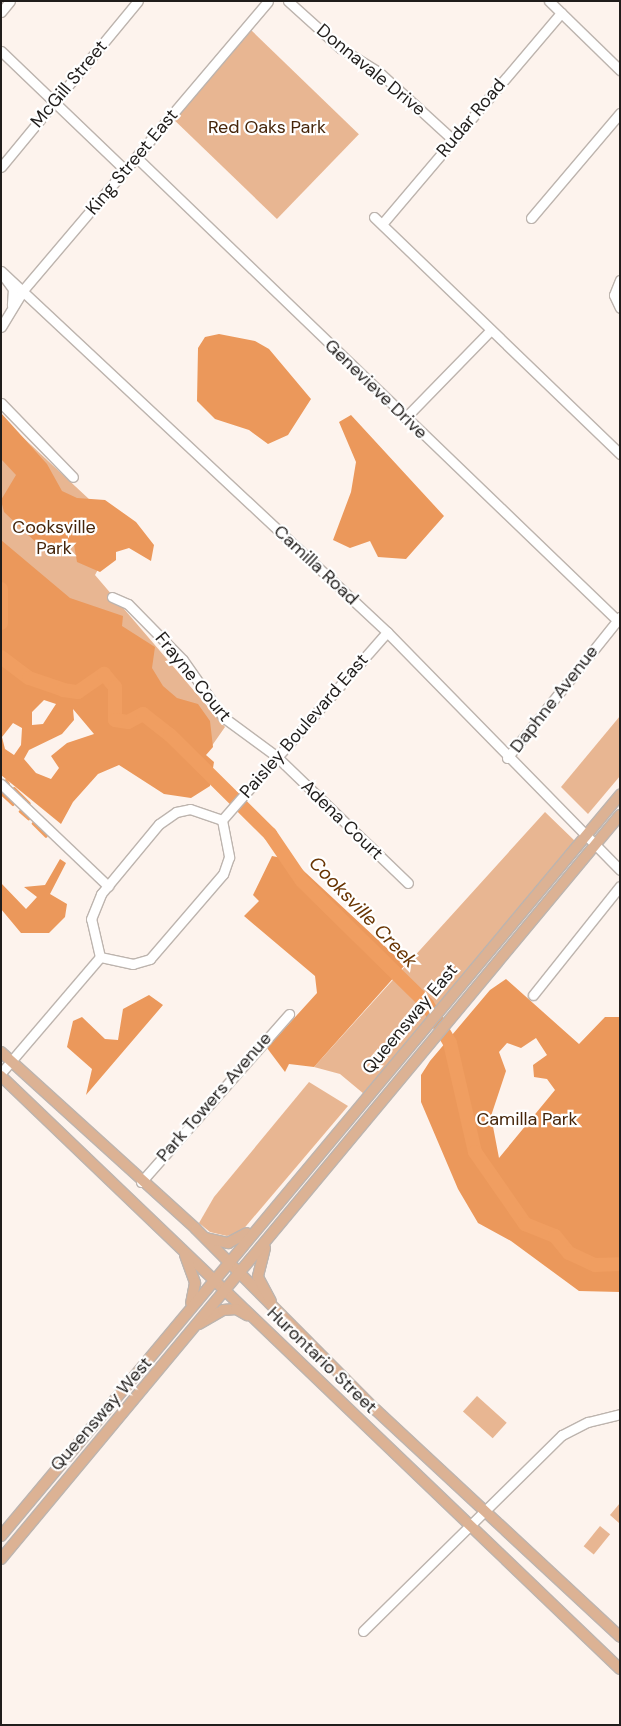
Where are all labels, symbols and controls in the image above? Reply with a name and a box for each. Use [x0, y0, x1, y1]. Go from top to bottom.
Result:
street label: Donnavale Drive [312, 20, 430, 120]
street label: McGill Street [26, 36, 112, 132]
street label: Rudar Road [432, 75, 510, 161]
street label: King Street East [81, 105, 183, 219]
park label: Red Oaks Park [208, 116, 326, 138]
street label: Genevieve Drive [320, 335, 432, 443]
park label: Cooksville Park [12, 517, 96, 560]
street label: Camilla Road [269, 520, 363, 610]
street label: Frayne Court [150, 628, 236, 726]
street label: Daphne Avenue [505, 641, 603, 757]
street label: Paisley Boulevard East [235, 649, 373, 803]
street label: Adena Court [297, 776, 387, 864]
water label: Cooksville Creek [304, 852, 422, 972]
street label: Queensway East [358, 960, 462, 1078]
street label: Park Towers Avenue [152, 1028, 276, 1166]
park label: Camilla Park [476, 1108, 578, 1130]
street label: Hurontario Street [263, 1302, 381, 1418]
street label: Queensway West [46, 1353, 156, 1475]

